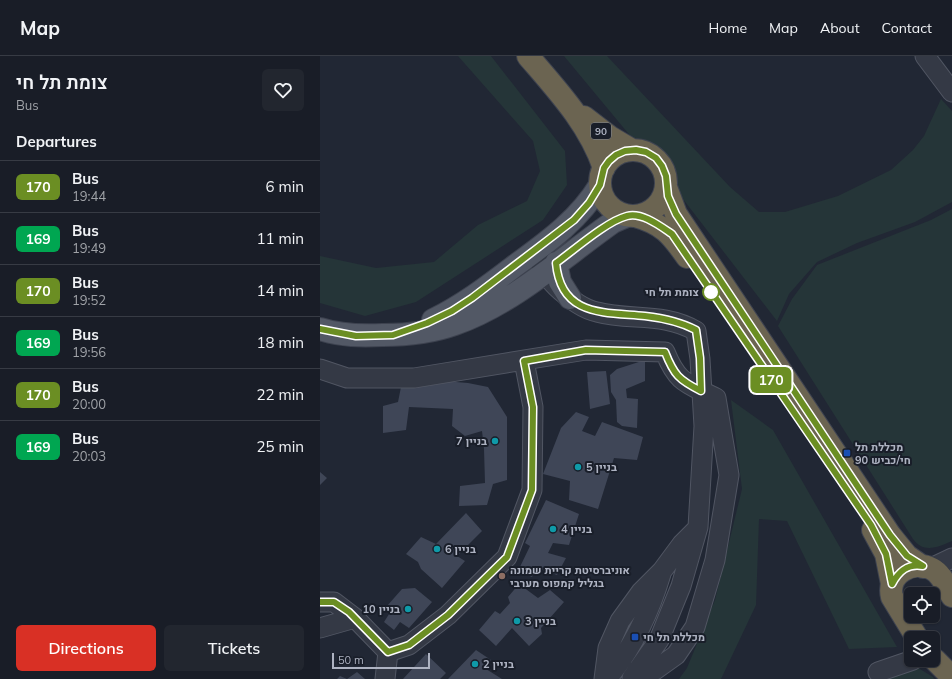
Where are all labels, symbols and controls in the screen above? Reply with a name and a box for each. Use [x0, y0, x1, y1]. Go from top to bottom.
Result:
text: Map [20, 16, 60, 40]
text: Home [708, 19, 747, 37]
text: Map [769, 19, 798, 37]
text: About [820, 19, 860, 37]
text: Contact [882, 19, 932, 37]
button: heart [262, 69, 304, 111]
text: צומת תל חי [16, 70, 108, 94]
text: Bus [16, 97, 39, 113]
road number: 90 [591, 123, 611, 139]
text: Departures [16, 132, 97, 151]
text: Bus [72, 169, 99, 188]
text: 6 min [266, 177, 304, 196]
text: 170 [25, 178, 51, 196]
text: 19:44 [72, 188, 106, 204]
text: Bus [72, 221, 99, 240]
text: 11 min [257, 229, 304, 248]
text: 169 [25, 230, 51, 248]
text: 19:49 [72, 240, 106, 256]
text: Bus [72, 273, 99, 292]
text: 14 min [257, 281, 304, 300]
text: 170 [25, 282, 51, 300]
marker: צומת תל חי [702, 283, 720, 301]
place label: צומת תל חי [645, 285, 700, 299]
text: 19:52 [72, 292, 106, 308]
text: Bus [72, 325, 99, 344]
text: 18 min [257, 333, 304, 352]
text: 169 [25, 334, 51, 352]
text: 19:56 [72, 344, 106, 360]
line badge: 170 [748, 367, 794, 393]
text: 170 [758, 371, 784, 389]
text: Bus [72, 377, 99, 396]
text: 22 min [257, 385, 304, 404]
text: 170 [25, 386, 51, 404]
text: 20:00 [72, 396, 106, 412]
text: Bus [72, 429, 99, 448]
place label: בניין 7 [456, 434, 487, 448]
marker: בניין 7 [490, 436, 500, 446]
text: 25 min [257, 437, 304, 456]
text: 169 [25, 438, 51, 456]
place label: מכללת תל חי/כביש 90 [855, 440, 911, 467]
text: 20:03 [72, 448, 106, 464]
marker: מכללת תל חי/כביש 90 [842, 448, 852, 458]
place label: בניין 5 [586, 460, 617, 474]
marker: בניין 5 [573, 462, 583, 472]
place label: בניין 4 [561, 522, 592, 536]
marker: בניין 4 [548, 524, 558, 534]
place label: בניין 6 [445, 542, 476, 556]
marker: בניין 6 [432, 544, 442, 554]
place label: אוניברסיטת קריית שמונה בגליל קמפוס מערבי [510, 563, 630, 590]
marker: אוניברסיטת קריית שמונה בגליל קמפוס מערבי [497, 571, 507, 581]
map controls [904, 587, 940, 667]
button: locate [904, 587, 940, 623]
place label: בניין 10 [363, 602, 400, 616]
marker: בניין 10 [403, 604, 413, 614]
place label: בניין 3 [525, 614, 556, 628]
marker: בניין 3 [512, 616, 522, 626]
button: Directions [16, 625, 156, 671]
button: Tickets [164, 625, 304, 671]
place label: מכללת תל חי [643, 630, 705, 644]
button: layers [904, 631, 940, 667]
marker: מכללת תל חי [630, 632, 640, 642]
scale bar [332, 651, 430, 670]
text: 50 m [338, 653, 364, 667]
place label: בניין 2 [483, 657, 514, 671]
marker: בניין 2 [470, 659, 480, 669]

